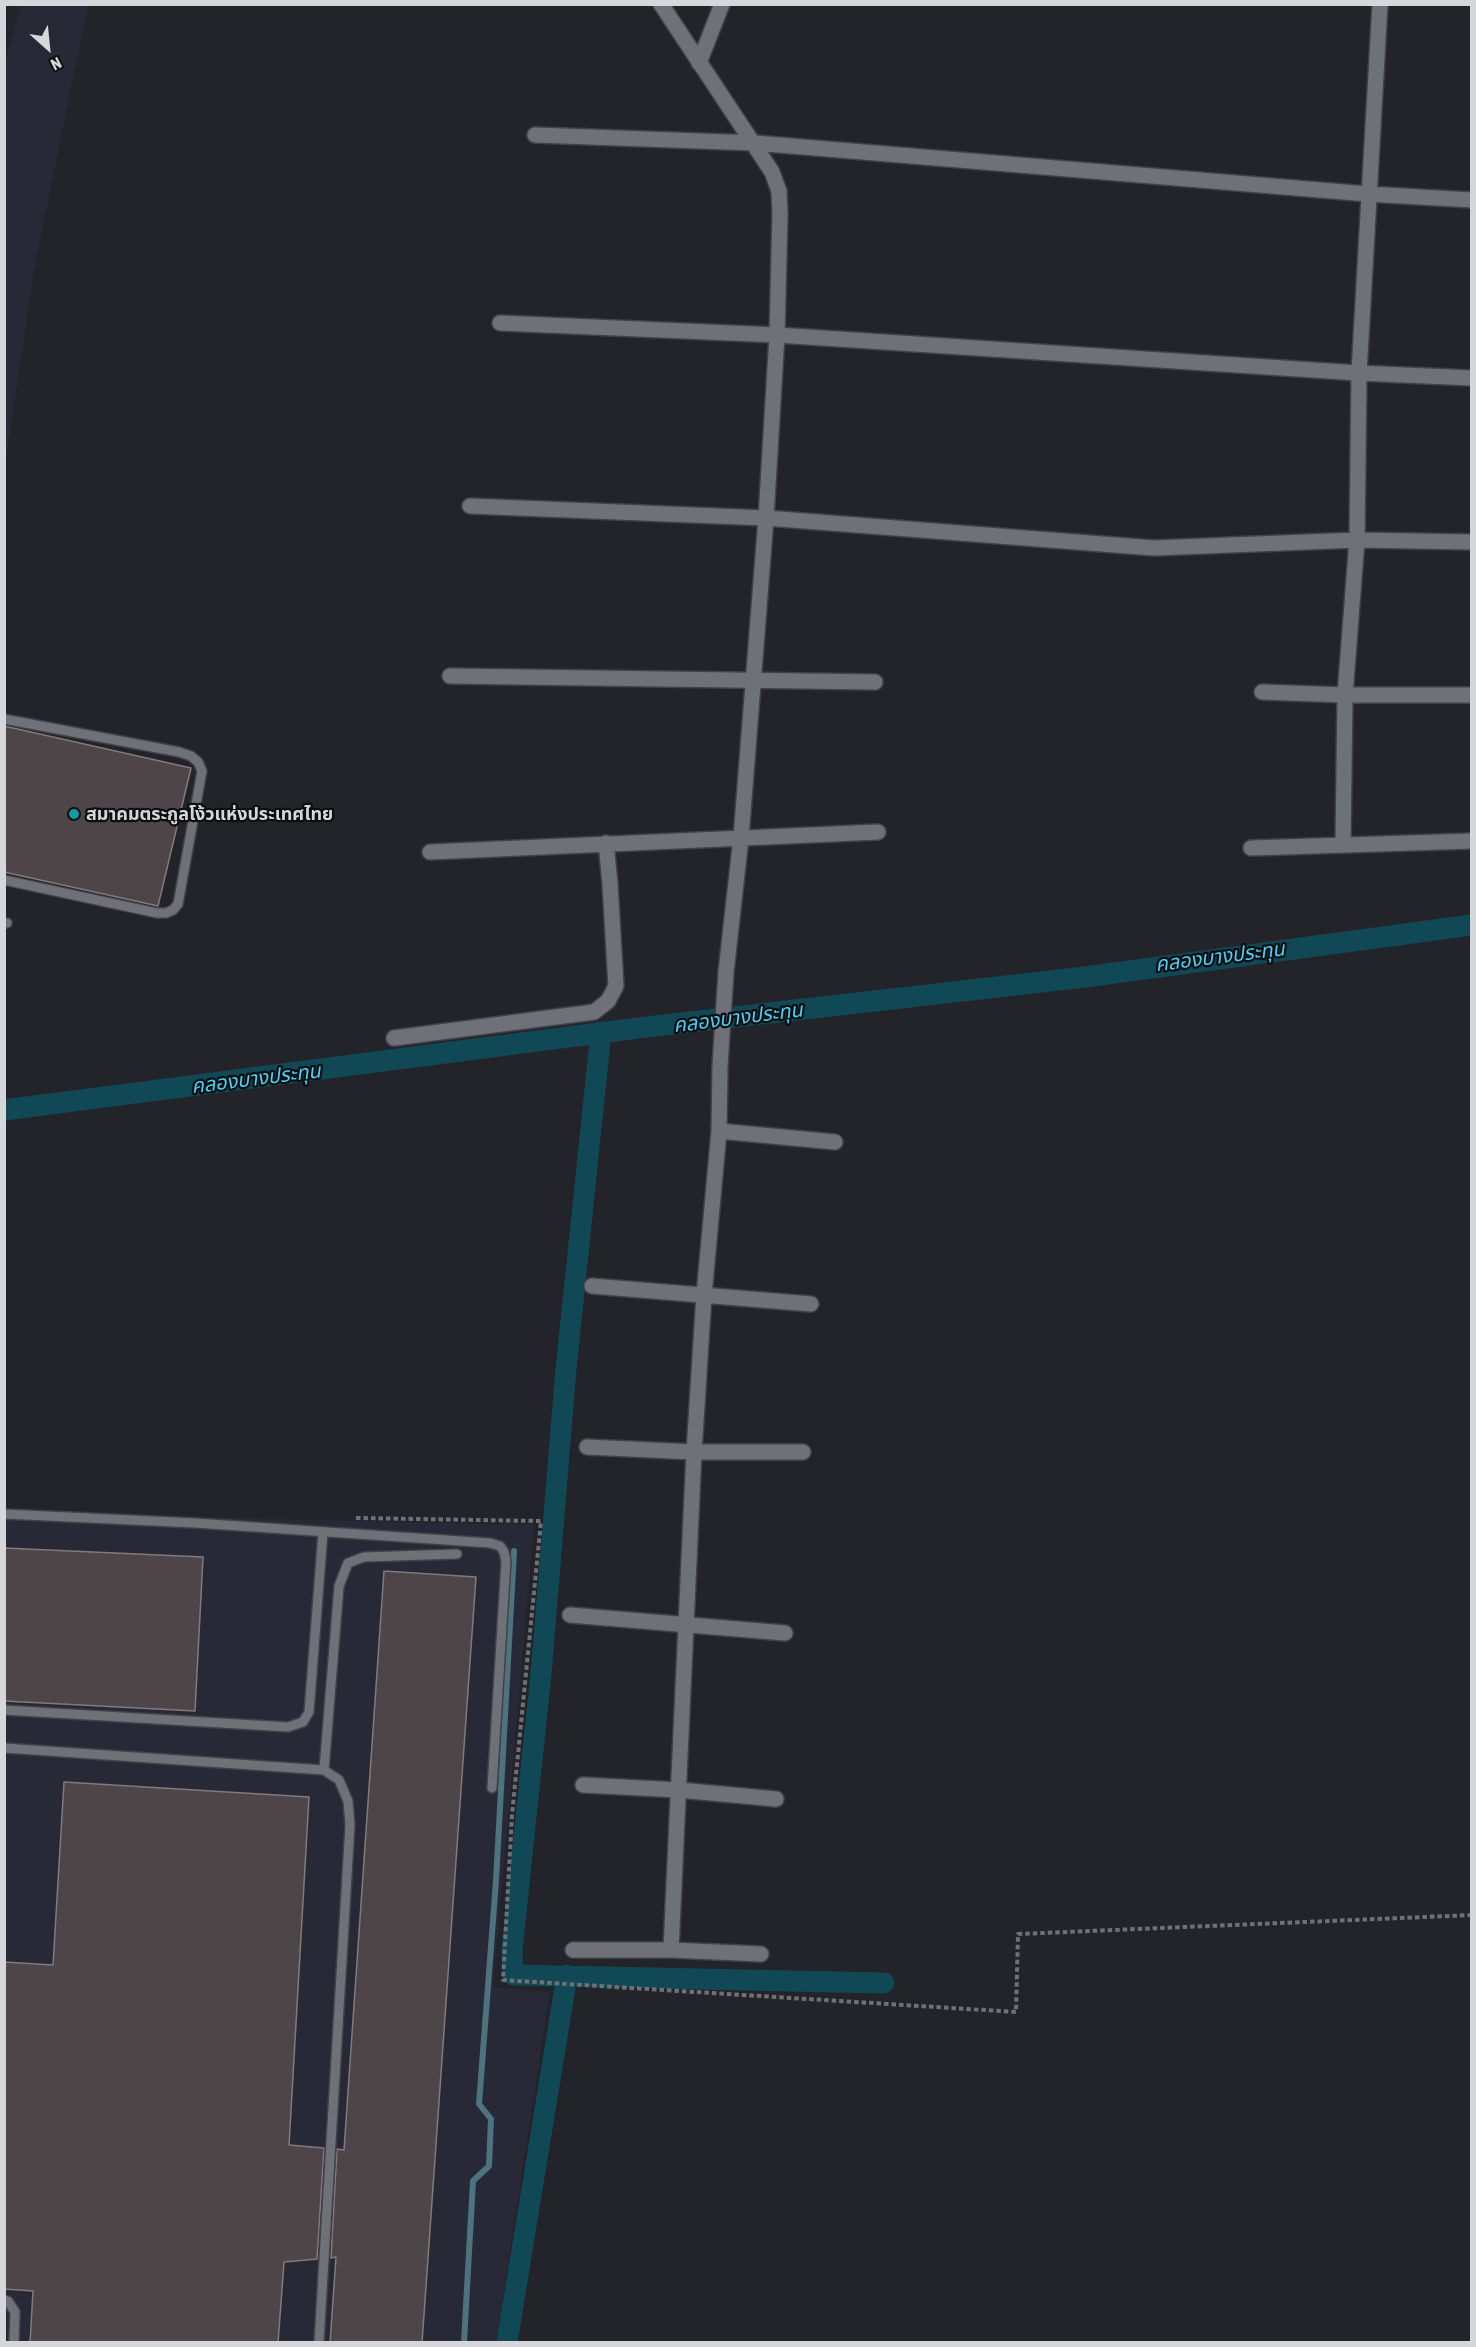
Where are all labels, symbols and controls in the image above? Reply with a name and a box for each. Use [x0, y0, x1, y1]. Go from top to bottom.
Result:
north arrow [18, 18, 78, 78]
text: N [48, 54, 64, 74]
place label: สมาคมตระกูลโง้วแห่งประเทศไทย [86, 803, 333, 825]
marker: สมาคมตระกูลโง้วแห่งประเทศไทย [67, 807, 81, 821]
water label: คลองบางประทุน [1154, 937, 1286, 977]
water label: คลองบางประทุน [672, 998, 804, 1038]
water label: คลองบางประทุน [190, 1059, 322, 1099]

